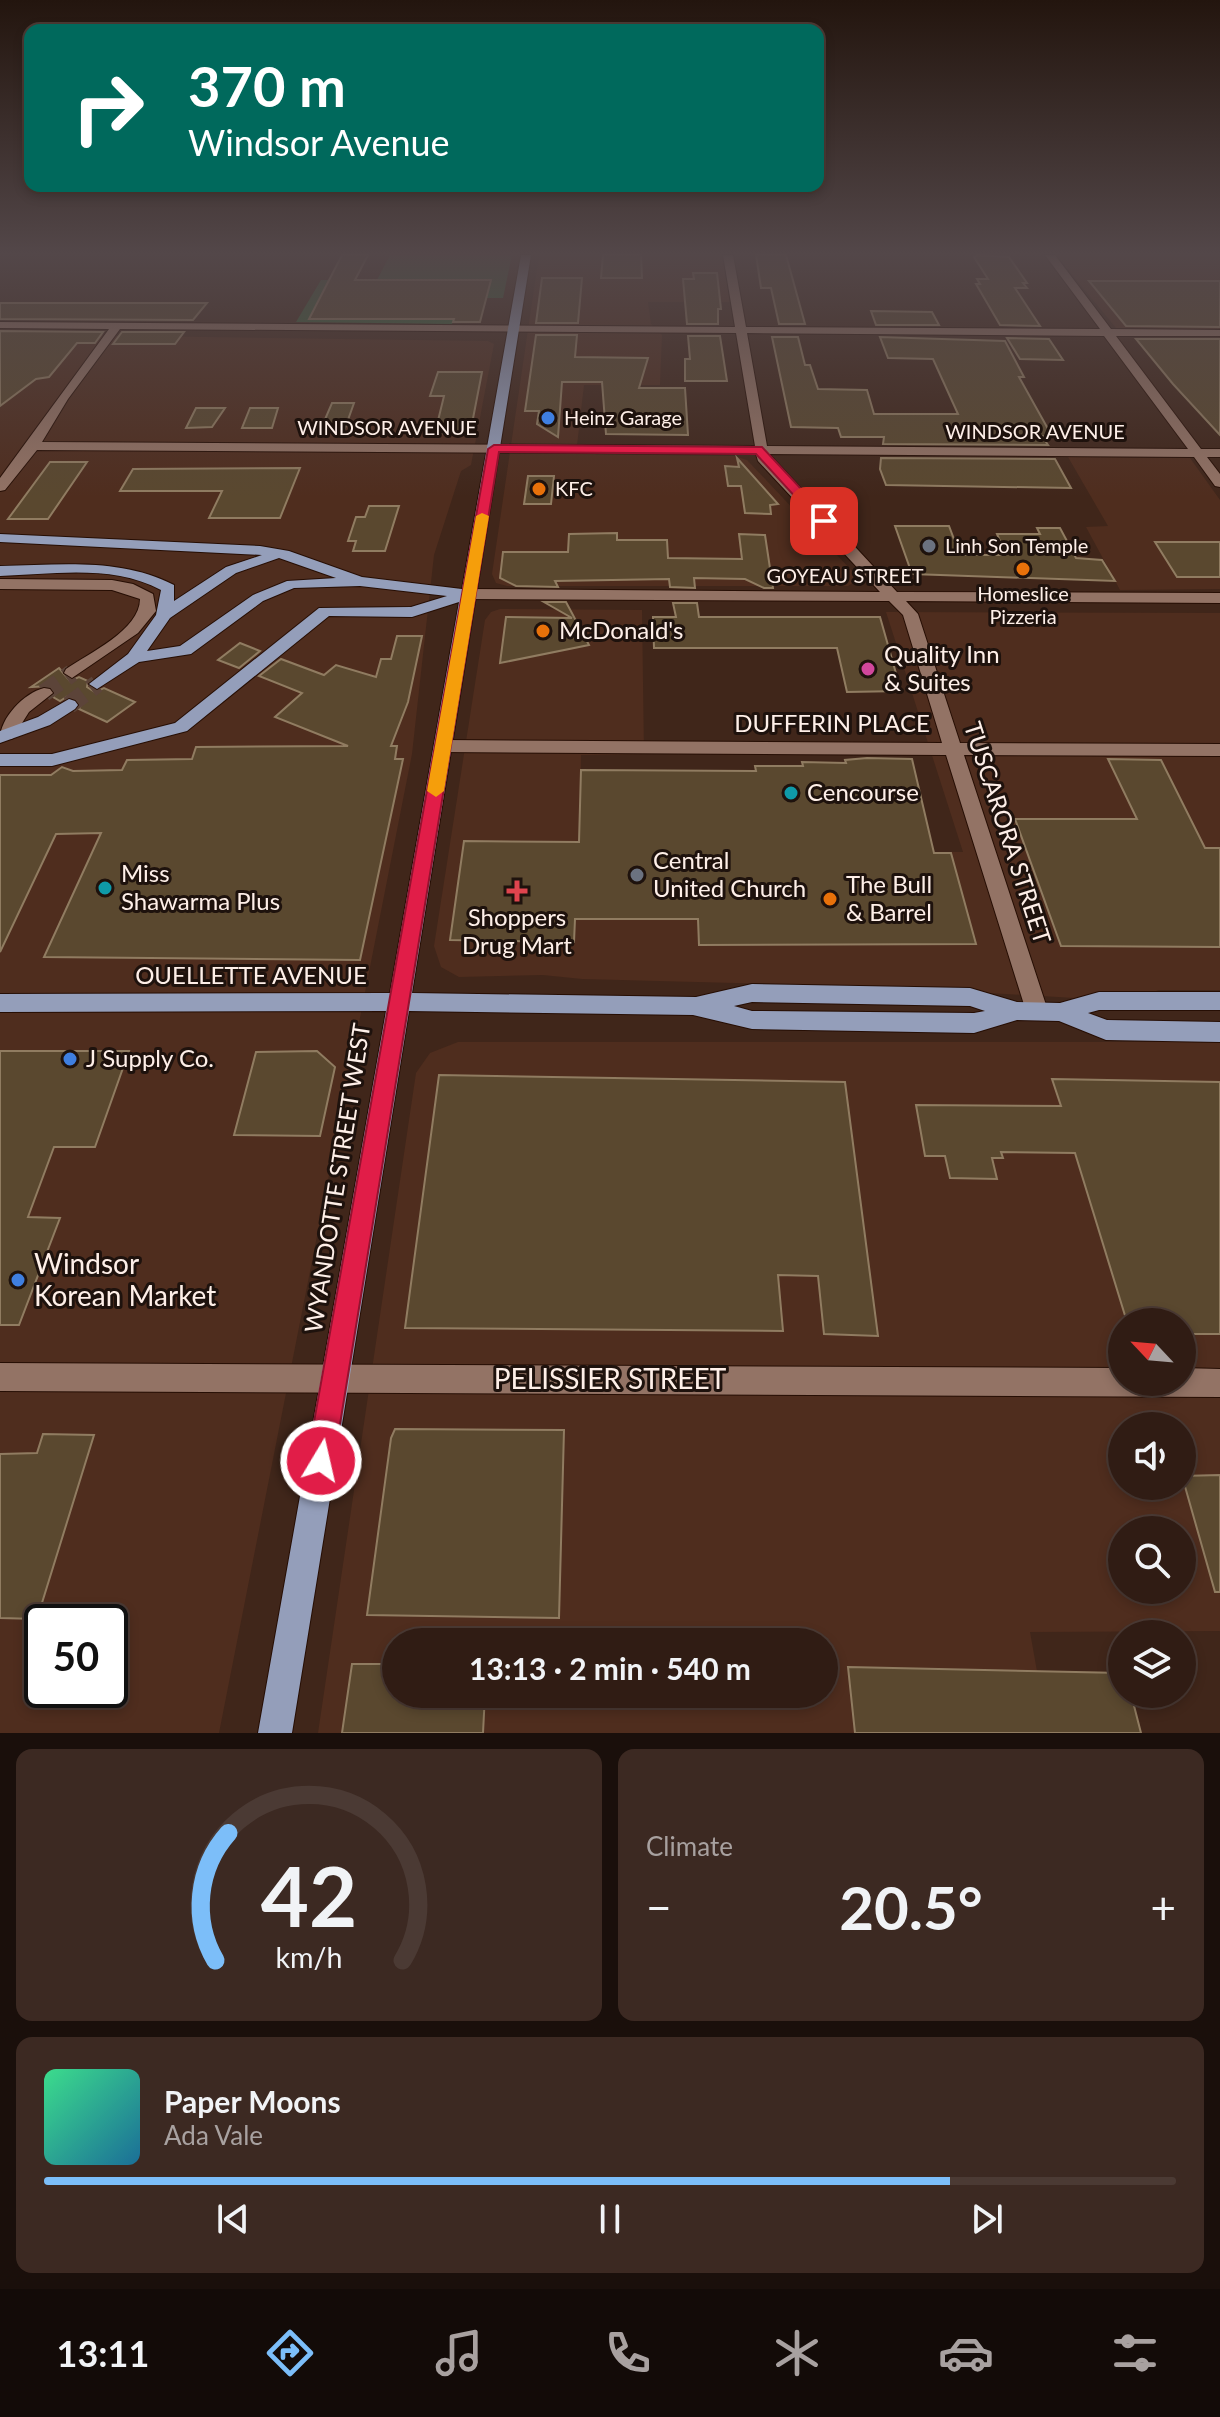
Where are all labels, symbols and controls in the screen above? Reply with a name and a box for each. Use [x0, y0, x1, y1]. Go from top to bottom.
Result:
text: 370 m [188, 52, 346, 119]
icon: right [56, 56, 160, 160]
text: Windsor Avenue [188, 120, 450, 164]
place label: Heinz Garage [564, 405, 682, 429]
marker: Heinz Garage [539, 409, 557, 427]
street label: WINDSOR AVENUE [297, 415, 477, 439]
street label: WINDSOR AVENUE [945, 419, 1125, 443]
place label: KFC [555, 476, 593, 500]
marker: KFC [530, 480, 548, 498]
pin [790, 487, 858, 555]
icon: arrive [802, 499, 846, 543]
place label: Linh Son Temple [945, 533, 1088, 557]
marker: Linh Son Temple [920, 537, 938, 555]
marker: Homeslice Pizzeria [1014, 560, 1032, 578]
street label: GOYEAU STREET [766, 563, 924, 587]
place label: Homeslice Pizzeria [977, 581, 1069, 628]
place label: McDonald's [559, 615, 683, 644]
marker: McDonald's [534, 622, 552, 640]
place label: Quality Inn & Suites [884, 639, 1000, 696]
marker: Quality Inn & Suites [859, 660, 877, 678]
street label: DUFFERIN PLACE [734, 708, 930, 737]
street label: TUSCARORA STREET [959, 718, 1058, 947]
place label: Cencourse [807, 777, 919, 806]
marker: Cencourse [782, 784, 800, 802]
place label: Central United Church [653, 845, 806, 902]
place label: Miss Shawarma Plus [121, 858, 280, 915]
marker: Central United Church [628, 866, 646, 884]
place label: The Bull & Barrel [846, 869, 932, 926]
marker: Miss Shawarma Plus [96, 879, 114, 897]
marker: Shoppers Drug Mart [508, 882, 526, 900]
marker: The Bull & Barrel [821, 890, 839, 908]
place label: Shoppers Drug Mart [462, 902, 572, 959]
street label: OUELLETTE AVENUE [135, 960, 367, 989]
street label: WYANDOTTE STREET WEST [298, 1021, 375, 1335]
place label: J Supply Co. [86, 1043, 214, 1072]
marker: J Supply Co. [61, 1050, 79, 1068]
place label: Windsor Korean Market [34, 1246, 216, 1312]
marker: Windsor Korean Market [9, 1271, 27, 1289]
north arrow [1108, 1308, 1196, 1396]
map controls [1108, 1308, 1196, 1708]
street label: PELISSIER STREET [494, 1361, 727, 1395]
button: sound [1108, 1412, 1196, 1500]
position arrow [279, 1419, 363, 1503]
button: search [1108, 1516, 1196, 1604]
speed limit sign: 50 [24, 1604, 128, 1708]
button: layers [1108, 1620, 1196, 1708]
text: 13:13 · 2 min · 540 m [469, 1650, 751, 1686]
text: Climate [646, 1830, 733, 1862]
text: 42 [261, 1845, 357, 1945]
text: 20.5° [839, 1871, 983, 1943]
text: − [646, 1881, 672, 1933]
text: + [1150, 1881, 1176, 1933]
text: km/h [276, 1940, 342, 1974]
text: Paper Moons [164, 2083, 341, 2119]
text: Ada Vale [164, 2119, 263, 2151]
icon: previous [211, 2197, 255, 2241]
icon: pause [588, 2197, 632, 2241]
icon: next [965, 2197, 1009, 2241]
icon: directions [262, 2325, 318, 2381]
icon: music [431, 2325, 487, 2381]
icon: phone [600, 2325, 656, 2381]
icon: climate [769, 2325, 825, 2381]
icon: car [938, 2325, 994, 2381]
icon: filters [1107, 2325, 1163, 2381]
text: 13:11 [57, 2331, 149, 2375]

